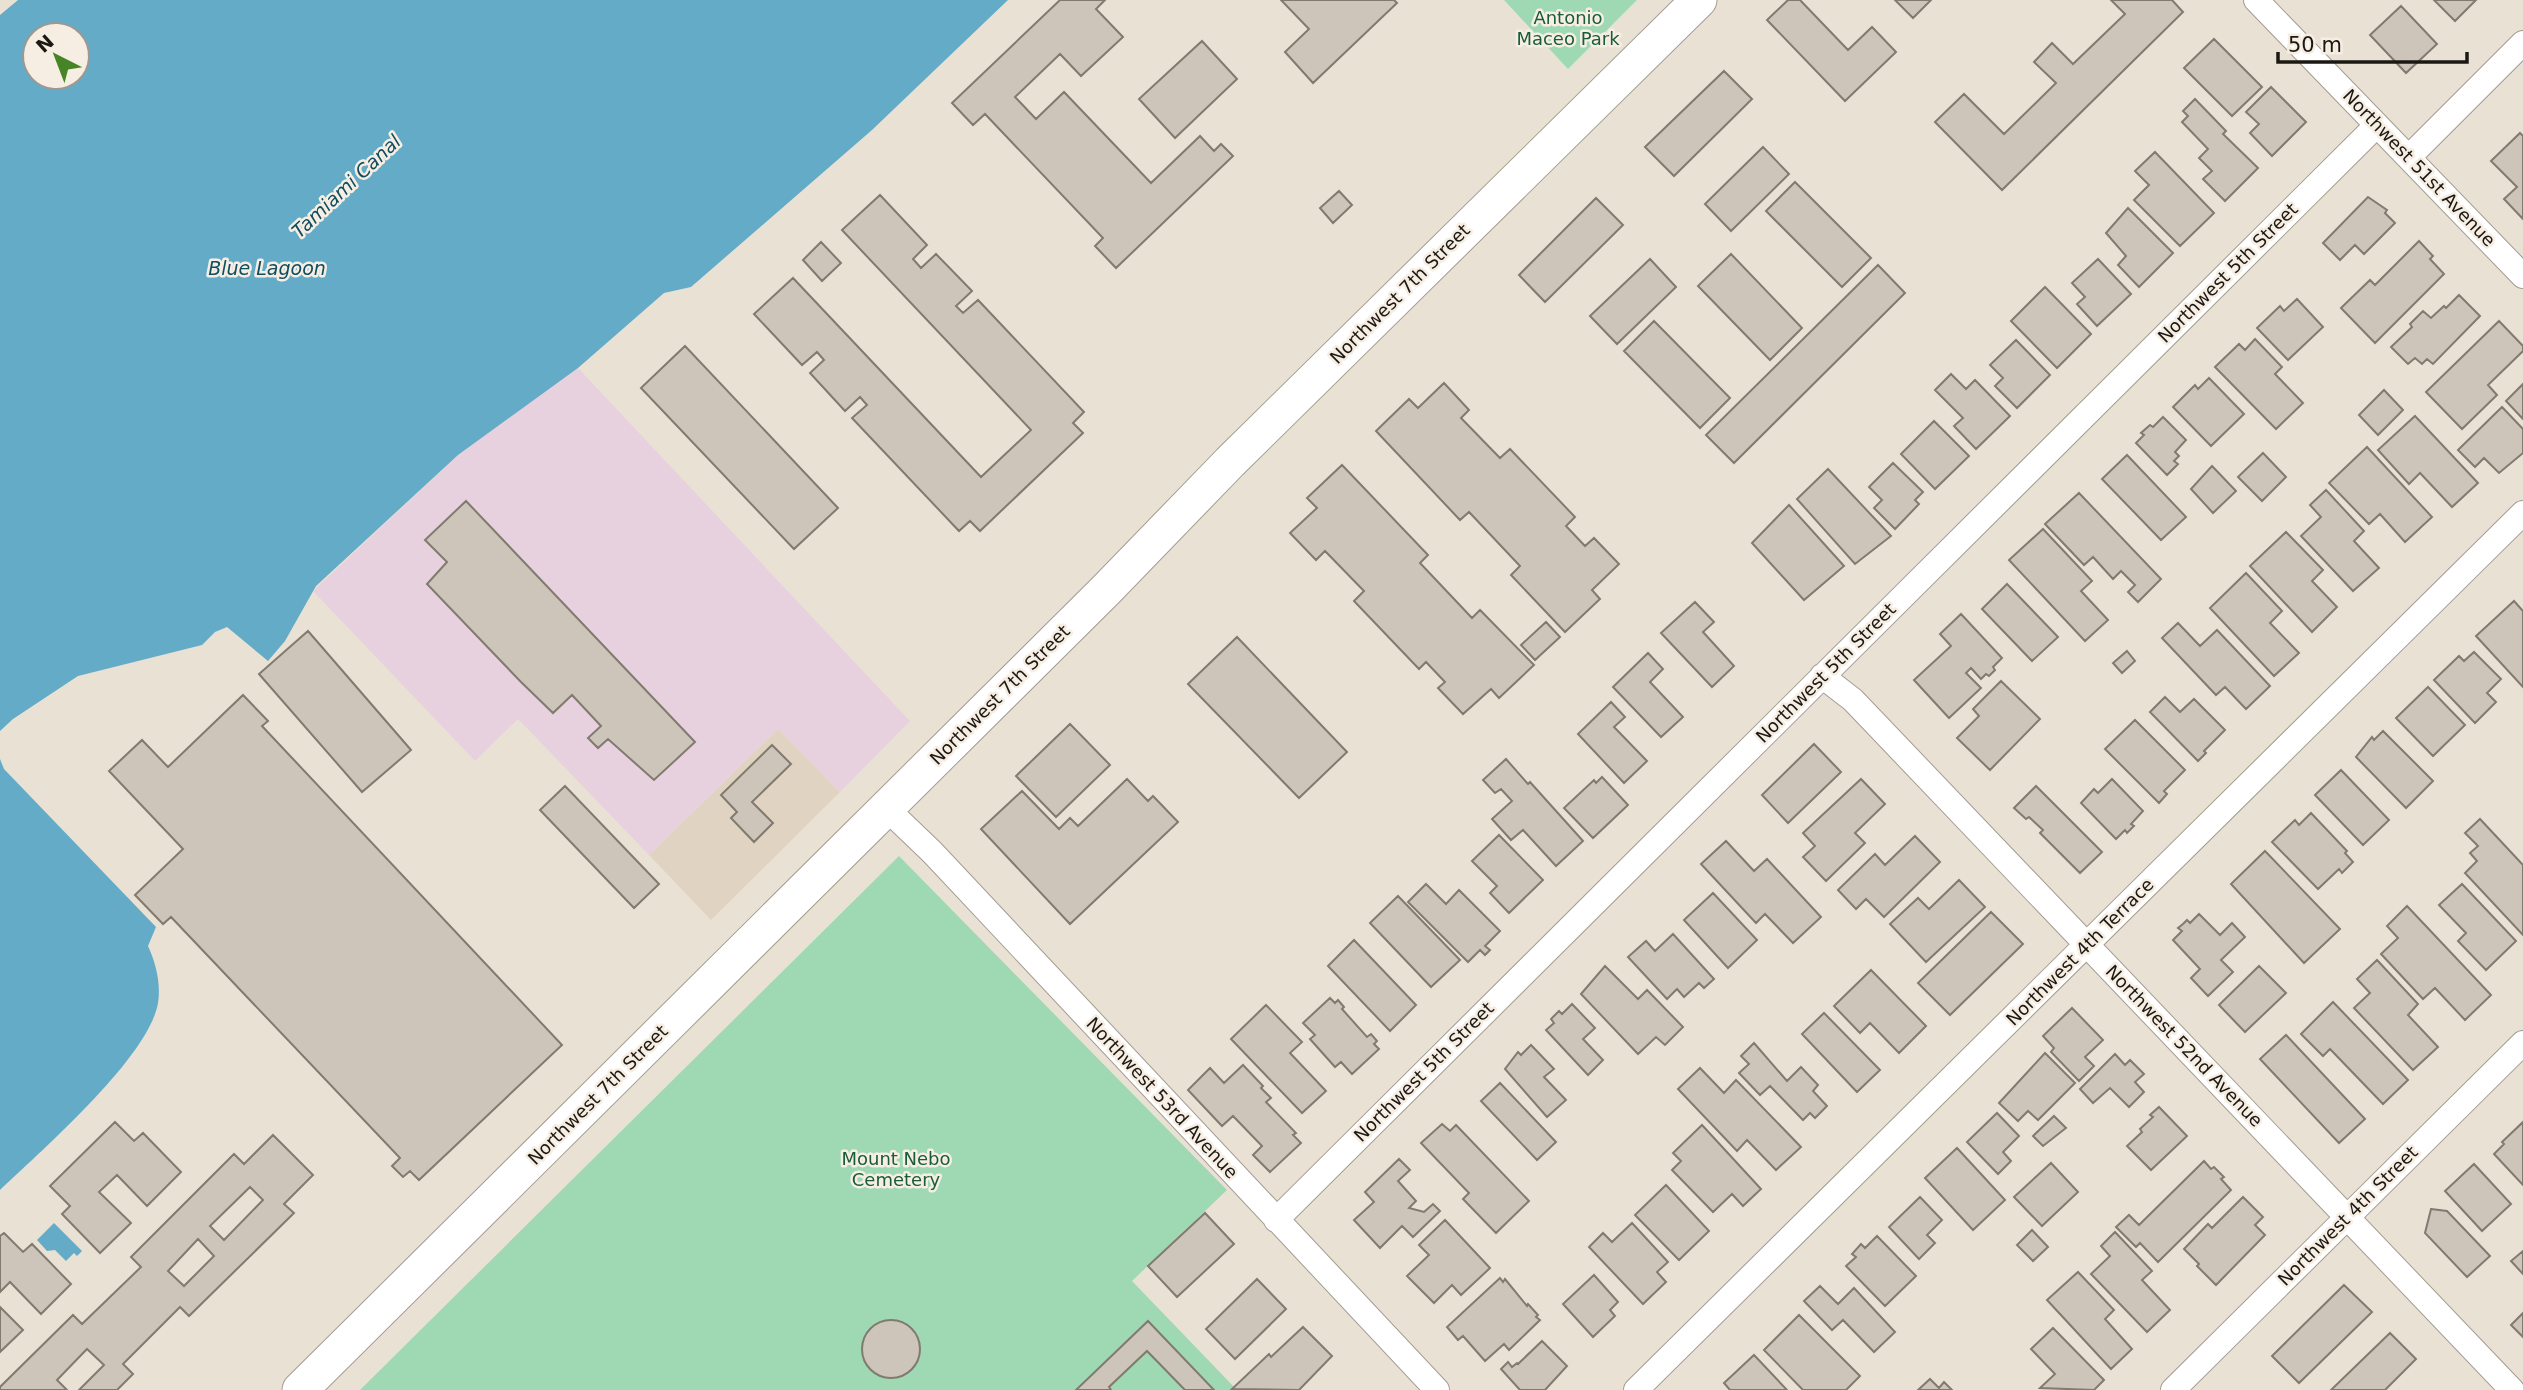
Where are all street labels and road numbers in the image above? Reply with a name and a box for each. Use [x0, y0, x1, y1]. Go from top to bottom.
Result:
street label: Northwest 51st Avenue [2339, 85, 2500, 251]
street label: Northwest 5th Street [2154, 199, 2302, 347]
street label: Northwest 7th Street [1326, 220, 1474, 368]
street label: Northwest 5th Street [1752, 599, 1900, 747]
street label: Northwest 7th Street [926, 621, 1074, 769]
street label: Northwest 4th Terrace [2002, 874, 2158, 1030]
street label: Northwest 52nd Avenue [2102, 960, 2267, 1131]
street label: Northwest 5th Street [1350, 998, 1498, 1146]
street label: Northwest 53rd Avenue [1082, 1013, 1242, 1182]
street label: Northwest 7th Street [524, 1021, 672, 1169]
street label: Northwest 4th Street [2274, 1142, 2422, 1290]

